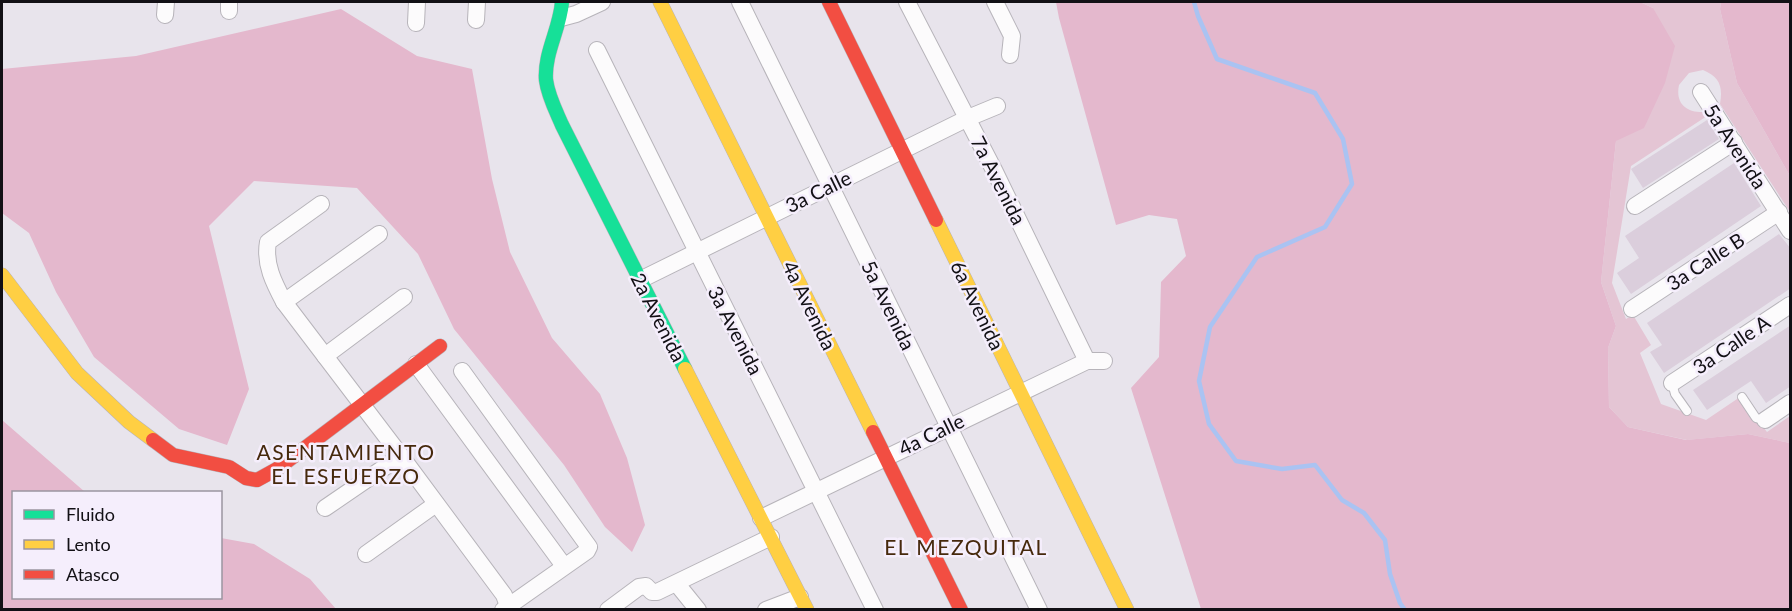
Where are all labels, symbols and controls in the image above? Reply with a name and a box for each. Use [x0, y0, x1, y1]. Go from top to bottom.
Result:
street label: 5a Avenida [1700, 99, 1772, 193]
street label: 7a Avenida [966, 132, 1032, 228]
street label: 3a Calle [781, 165, 855, 217]
street label: 3a Calle B [1662, 227, 1748, 295]
street label: 4a Avenida [778, 256, 842, 354]
street label: 5a Avenida [857, 256, 921, 354]
street label: 6a Avenida [946, 256, 1010, 354]
street label: 2a Avenida [626, 269, 692, 365]
street label: 3a Avenida [703, 282, 769, 378]
street label: 3a Calle A [1688, 309, 1775, 379]
street label: 4a Calle [894, 408, 968, 460]
district label: ASENTAMIENTO EL ESFUERZO [257, 439, 436, 488]
legend [12, 491, 222, 599]
text: Fluido [66, 503, 115, 525]
text: Lento [66, 533, 111, 555]
district label: EL MEZQUITAL [884, 534, 1048, 559]
text: Atasco [66, 563, 119, 585]

